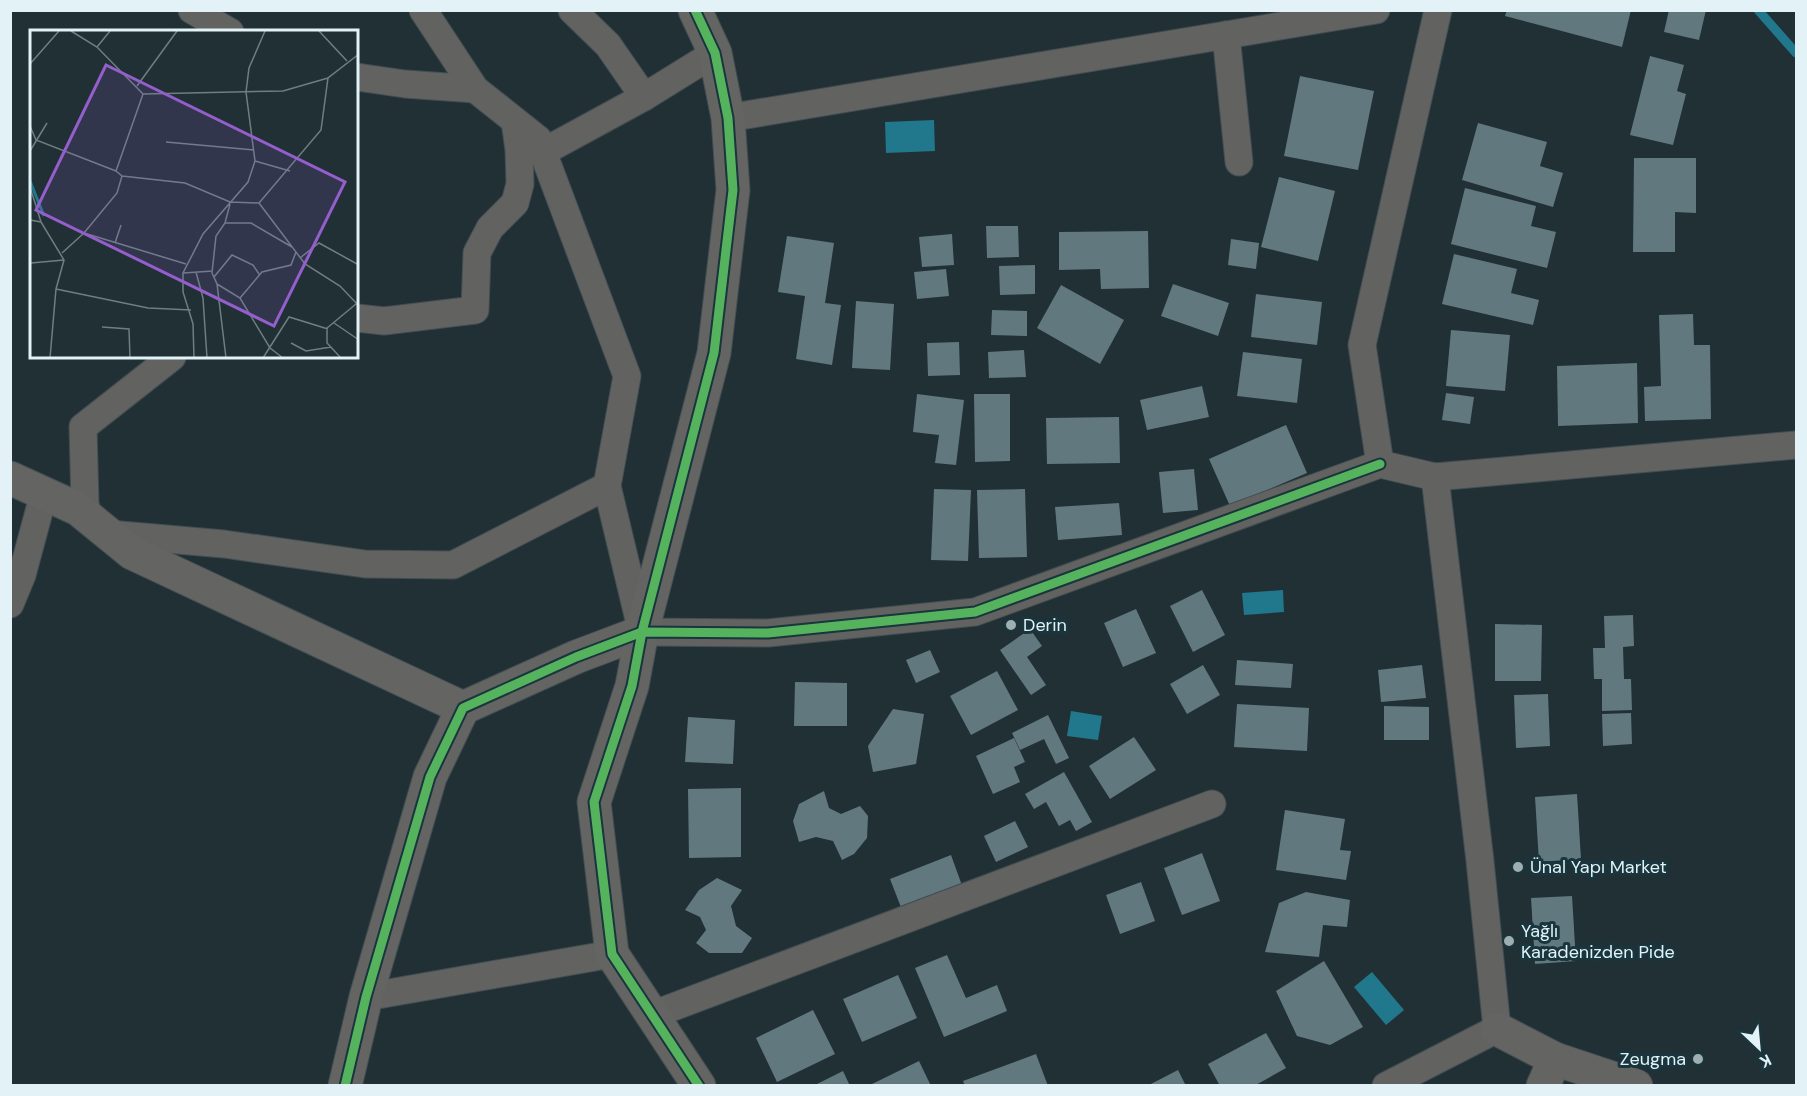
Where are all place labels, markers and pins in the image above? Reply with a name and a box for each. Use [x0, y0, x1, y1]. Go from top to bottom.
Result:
place label: Derin [1023, 613, 1067, 637]
marker: Derin [1004, 618, 1018, 632]
place label: Ünal Yapı Market [1530, 855, 1667, 879]
marker: Ünal Yapı Market [1511, 860, 1525, 874]
place label: Yağlı Karadenizden Pide [1521, 919, 1675, 964]
marker: Yağlı Karadenizden Pide [1502, 934, 1516, 948]
place label: Zeugma [1620, 1047, 1686, 1071]
marker: Zeugma [1691, 1052, 1705, 1066]

